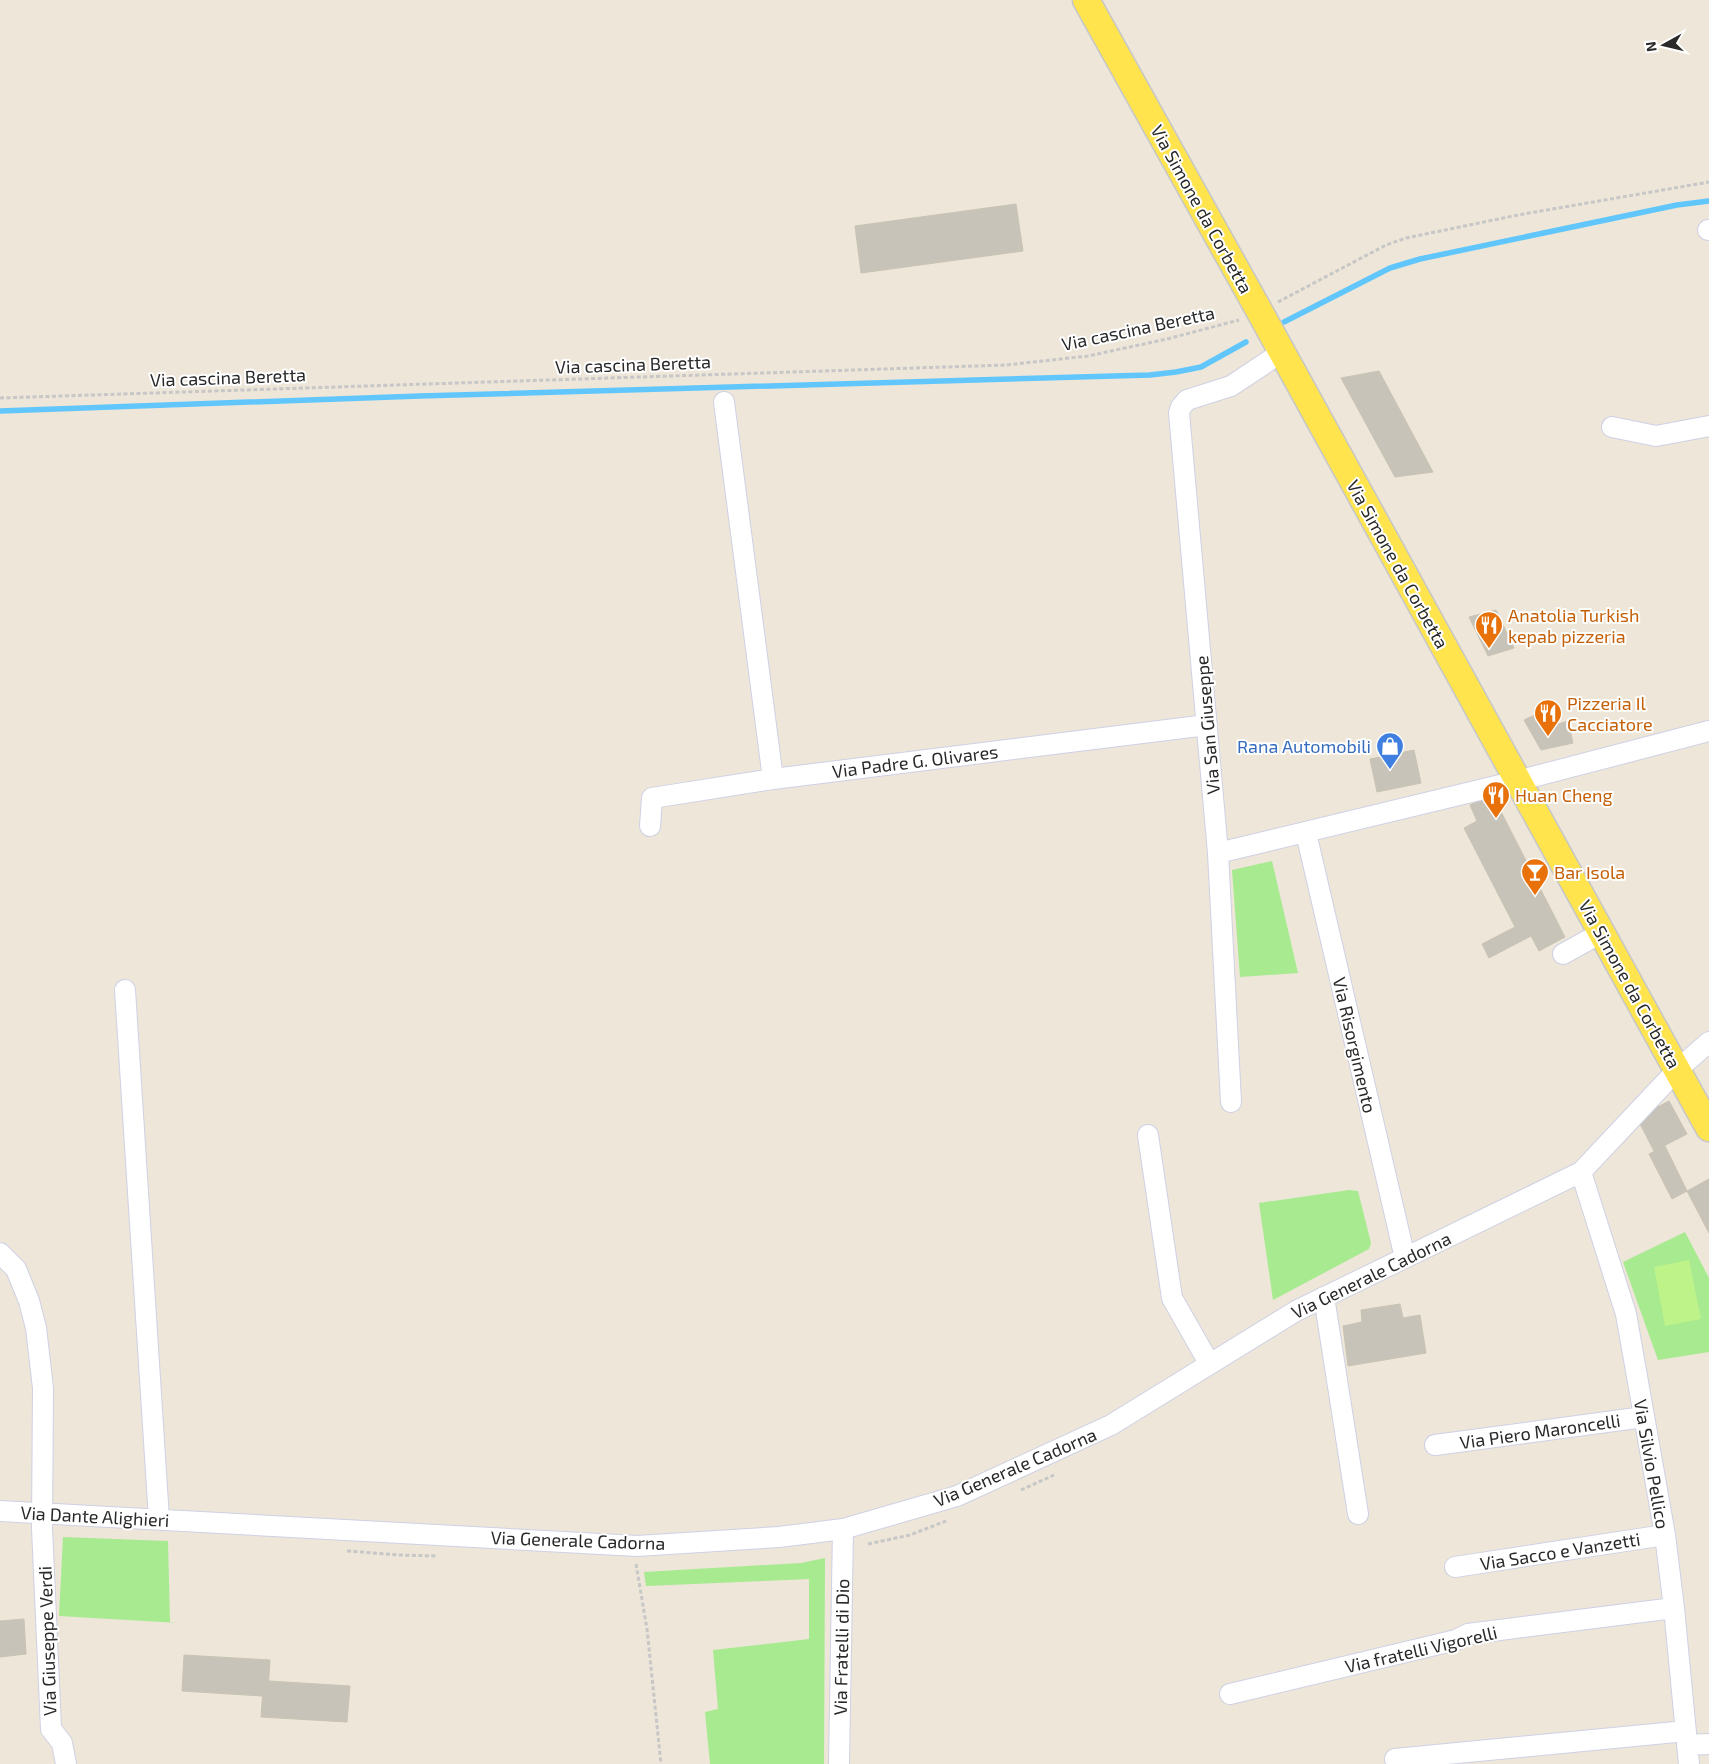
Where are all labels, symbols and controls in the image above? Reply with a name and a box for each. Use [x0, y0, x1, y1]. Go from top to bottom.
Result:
north arrow [1639, 20, 1689, 70]
text: N [1642, 41, 1660, 53]
street label: Via Simone da Corbetta [1146, 121, 1258, 297]
street label: Via cascina Beretta [1059, 301, 1217, 355]
street label: Via cascina Beretta [555, 350, 711, 378]
street label: Via cascina Beretta [150, 363, 306, 391]
street label: Via Simone da Corbetta [1342, 476, 1454, 652]
place label: Anatolia Turkish kepab pizzeria [1508, 604, 1639, 647]
restaurant icon: Anatolia Turkish kepab pizzeria [1474, 610, 1504, 649]
street label: Via San Giuseppe [1190, 655, 1224, 795]
place label: Pizzeria Il Cacciatore [1567, 692, 1653, 735]
restaurant icon: Pizzeria Il Cacciatore [1533, 698, 1563, 737]
shop icon: Rana Automobili [1375, 731, 1405, 770]
place label: Rana Automobili [1237, 735, 1371, 757]
street label: Via Padre G. Olivares [831, 740, 999, 782]
restaurant icon: Huan Cheng [1481, 780, 1511, 819]
place label: Huan Cheng [1515, 784, 1613, 806]
bar icon: Bar Isola [1520, 857, 1550, 896]
place label: Bar Isola [1554, 861, 1625, 883]
street label: Via Simone da Corbetta [1574, 896, 1686, 1072]
street label: Via Risorgimento [1329, 975, 1381, 1115]
street label: Via Generale Cadorna [1288, 1227, 1454, 1323]
street label: Via Silvio Pellico [1630, 1397, 1674, 1531]
street label: Via Piero Maroncelli [1458, 1409, 1622, 1453]
street label: Via Generale Cadorna [930, 1423, 1100, 1511]
street label: Via Dante Alighieri [20, 1501, 170, 1531]
street label: Via Generale Cadorna [490, 1526, 666, 1554]
street label: Via Sacco e Vanzetti [1478, 1527, 1642, 1575]
street label: Via Giuseppe Verdi [33, 1566, 61, 1716]
street label: Via Fratelli di Dio [829, 1578, 853, 1716]
street label: Via fratelli Vigorelli [1343, 1621, 1499, 1677]

